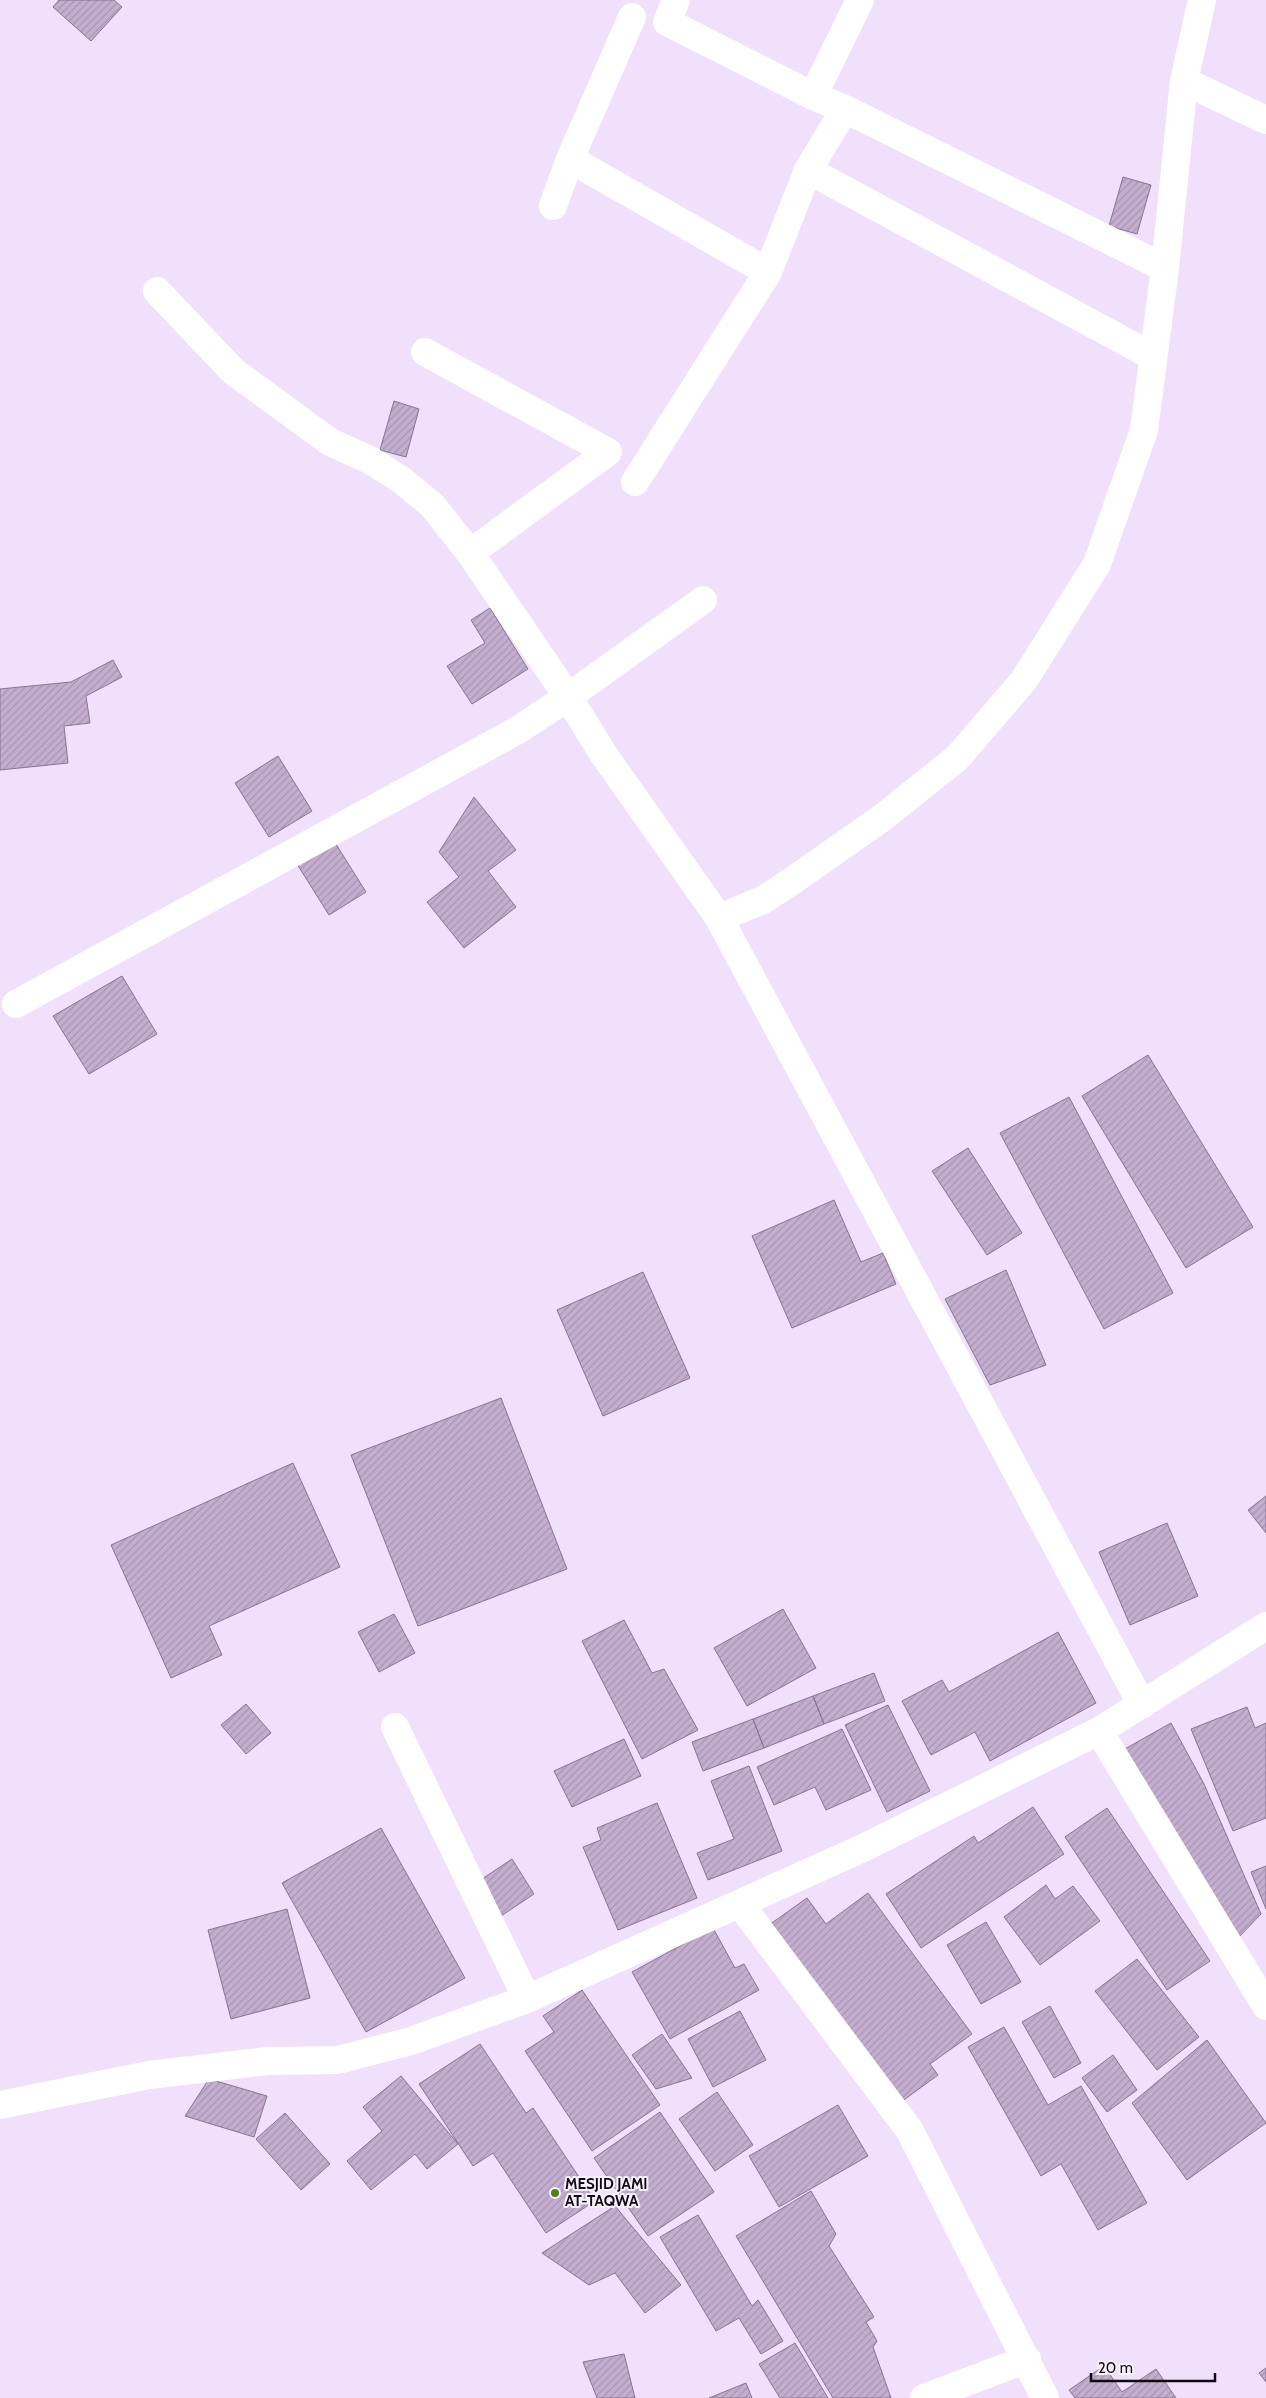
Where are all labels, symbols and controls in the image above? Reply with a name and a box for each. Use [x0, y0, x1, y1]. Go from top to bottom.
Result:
place label: MESJID JAMI AT-TAQWA [565, 2175, 648, 2210]
marker: MESJID JAMI AT-TAQWA [549, 2187, 561, 2199]
scale bar [1091, 2350, 1215, 2382]
text: 20 m [1098, 2359, 1133, 2377]

